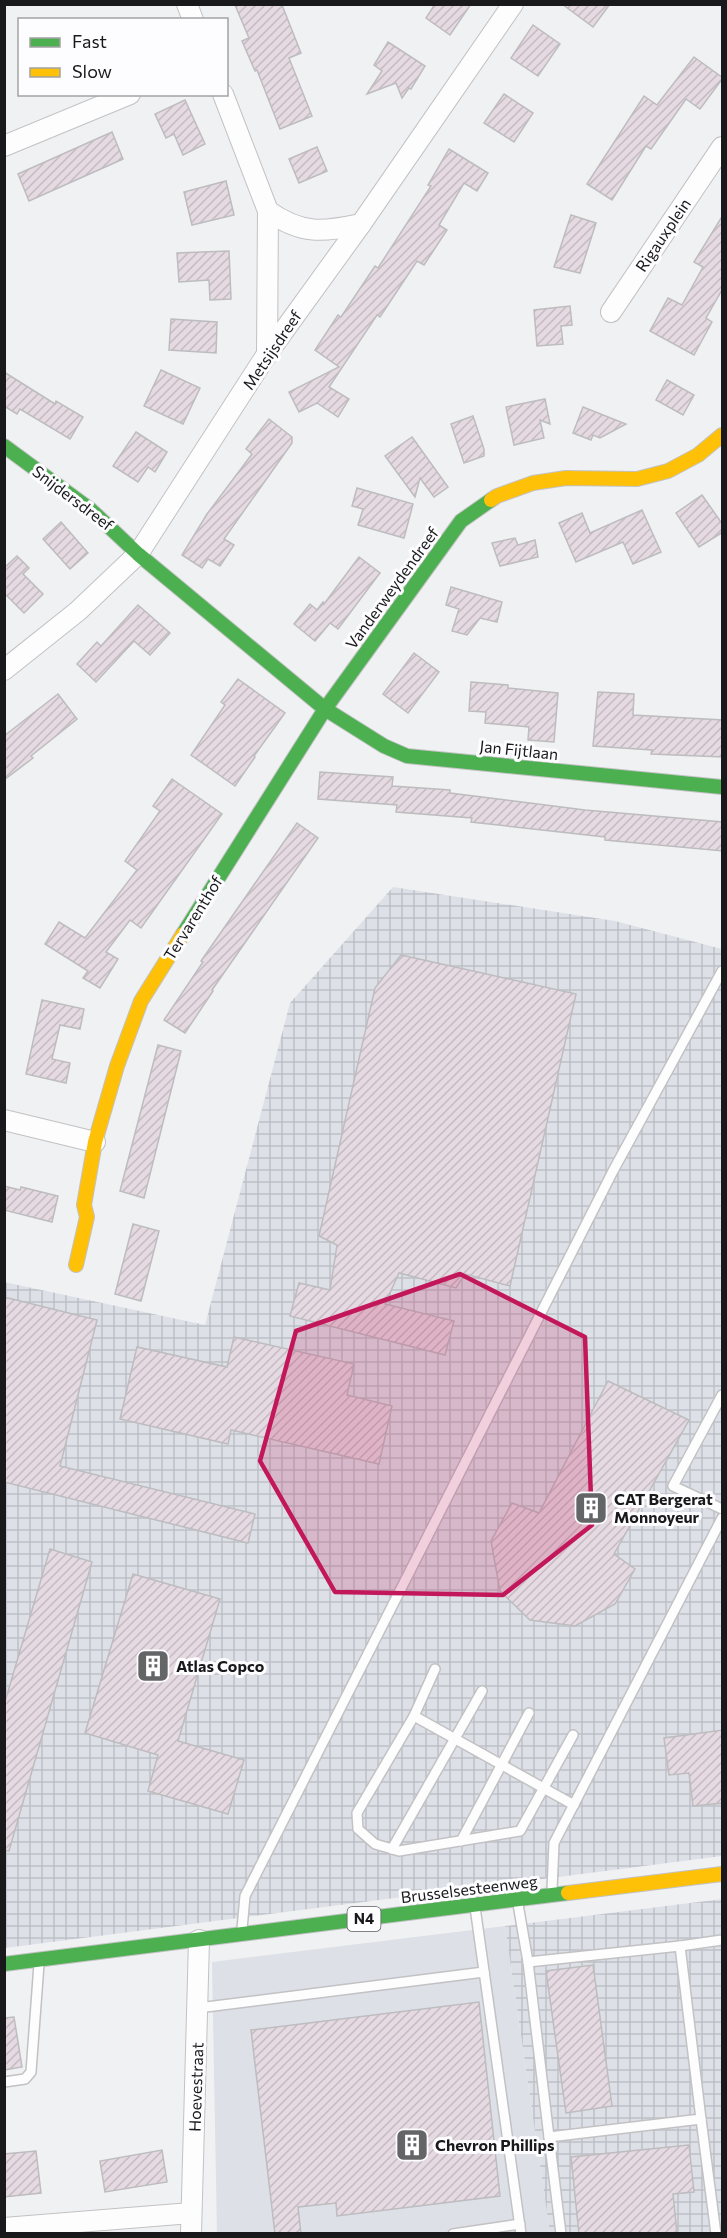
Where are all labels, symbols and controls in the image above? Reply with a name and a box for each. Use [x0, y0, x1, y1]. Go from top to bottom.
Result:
legend [18, 18, 228, 96]
text: Fast [72, 30, 107, 52]
text: Slow [72, 60, 112, 82]
street label: Rigauxplein [631, 194, 694, 275]
street label: Metsijsdreef [238, 306, 305, 393]
street label: Snijdersdreef [29, 461, 118, 535]
street label: Vanderweydendreef [341, 523, 443, 652]
street label: Jan Fijtlaan [479, 736, 559, 763]
street label: Tervarenthof [159, 872, 226, 963]
place label: CAT Bergerat Monnoyeur [614, 1489, 713, 1526]
building icon: CAT Bergerat Monnoyeur [573, 1490, 609, 1526]
building icon: Atlas Copco [135, 1648, 171, 1684]
place label: Atlas Copco [176, 1656, 265, 1675]
street label: Brusselsesteenweg [399, 1871, 539, 1906]
road number: N4 [348, 1907, 380, 1931]
street label: Hoevestraat [184, 2042, 207, 2132]
building icon: Chevron Phillips [394, 2127, 430, 2163]
place label: Chevron Phillips [435, 2135, 554, 2154]

